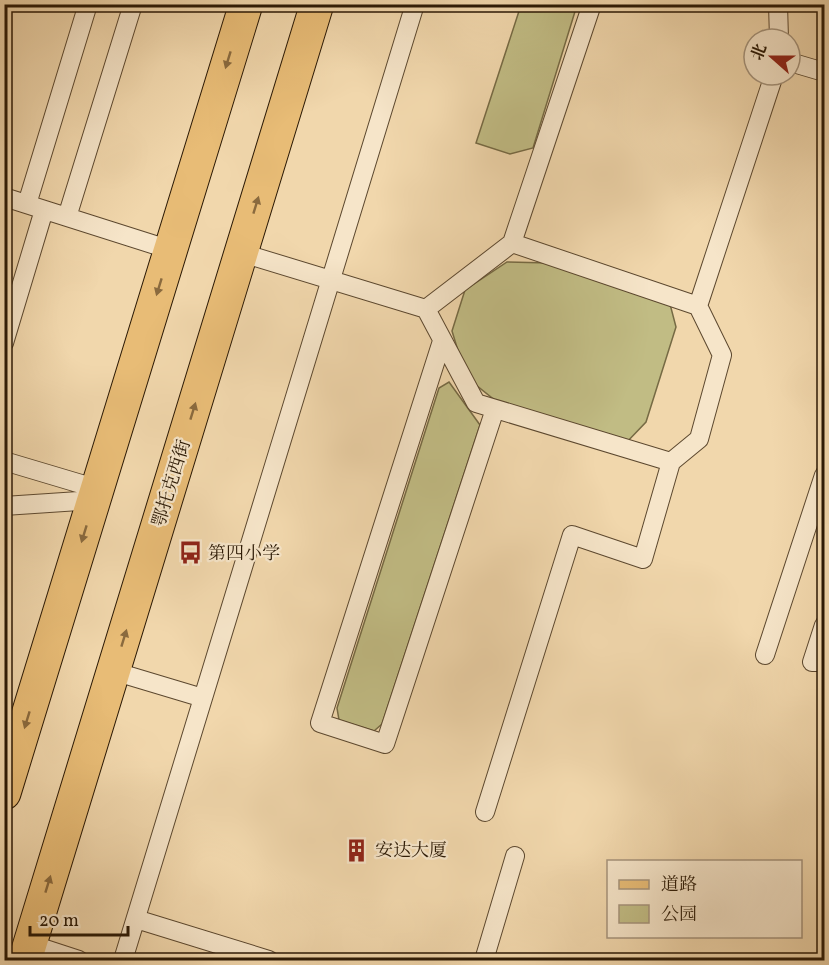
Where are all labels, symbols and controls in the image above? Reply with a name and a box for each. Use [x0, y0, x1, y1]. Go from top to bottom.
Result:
north arrow [742, 27, 802, 87]
text: 北 [747, 41, 773, 64]
one-way arrow [223, 51, 233, 69]
one-way arrow [252, 196, 261, 214]
one-way arrow [154, 278, 163, 296]
one-way arrow [189, 402, 198, 420]
street label: 鄂托克西街 [147, 437, 198, 530]
one-way arrow [79, 525, 88, 543]
bus stop icon: 第四小学 [177, 540, 203, 566]
place label: 第四小学 [208, 542, 280, 567]
one-way arrow [120, 629, 129, 647]
one-way arrow [22, 711, 31, 729]
building icon: 安达大厦 [344, 837, 370, 863]
place label: 安达大厦 [375, 839, 447, 864]
legend [607, 860, 802, 938]
text: 道路 [661, 873, 697, 898]
one-way arrow [44, 875, 53, 893]
scale bar [30, 899, 128, 937]
text: 公园 [661, 903, 697, 928]
text: 20 m [39, 909, 79, 934]

